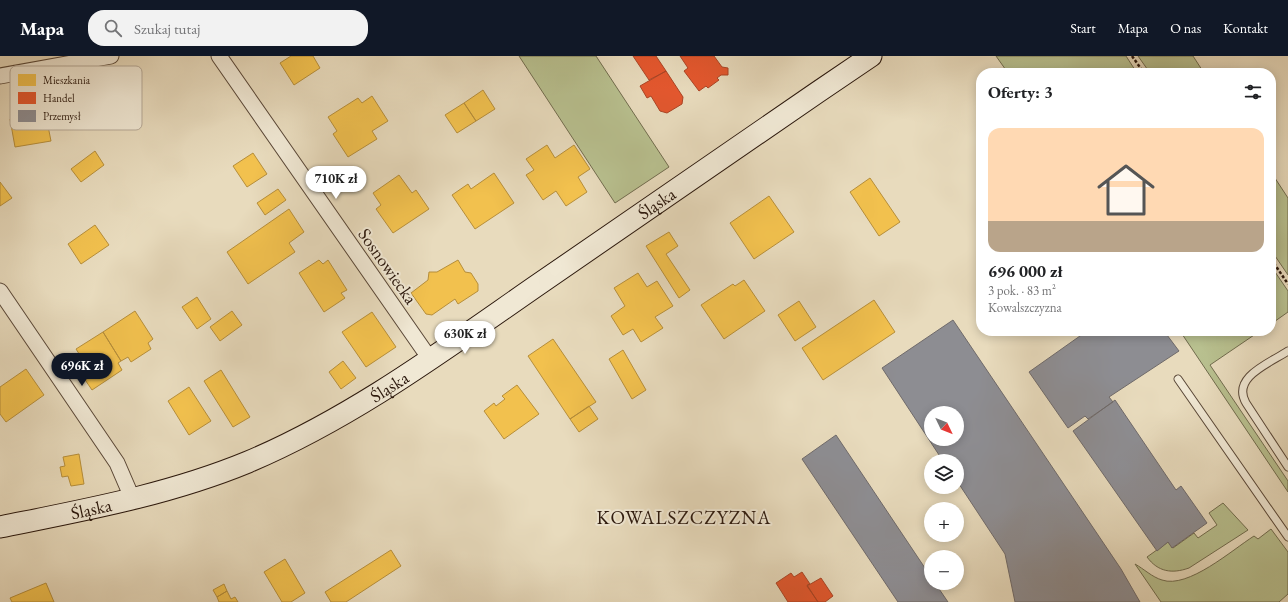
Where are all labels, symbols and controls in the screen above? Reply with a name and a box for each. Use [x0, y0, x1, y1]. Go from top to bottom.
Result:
search box [88, 10, 368, 46]
text: Mapa [20, 16, 64, 41]
icon: search [102, 17, 124, 39]
text: Szukaj tutaj [134, 19, 200, 38]
text: Start [1070, 19, 1096, 37]
text: Mapa [1118, 19, 1148, 37]
text: O nas [1170, 19, 1201, 37]
text: Kontakt [1223, 19, 1268, 37]
legend [10, 66, 142, 130]
text: Mieszkania [43, 73, 91, 87]
text: Oferty: 3 [988, 81, 1053, 103]
icon: filters [1242, 81, 1264, 103]
text: Handel [43, 91, 75, 105]
text: Przemysł [43, 109, 81, 123]
icon: home [1090, 154, 1162, 226]
pin: 710K zł [299, 166, 373, 200]
text: 710K zł [314, 170, 358, 187]
street label: Śląska [633, 181, 680, 224]
street label: Sosnowiecka [353, 223, 423, 309]
text: 696 000 zł [988, 260, 1062, 282]
text: 3 pok. · 83 m² [988, 282, 1056, 299]
text: Kowalszczyzna [988, 299, 1062, 316]
pin: 630K zł [428, 321, 502, 355]
text: 630K zł [443, 325, 487, 342]
pin: 696K zł [45, 353, 119, 387]
text: 696K zł [60, 357, 104, 374]
street label: Śląska [365, 365, 413, 407]
north arrow [924, 406, 964, 446]
map controls [924, 406, 964, 590]
button: layers [924, 454, 964, 494]
street label: Śląska [69, 492, 115, 524]
button: + [924, 502, 964, 542]
district label: KOWALSZCZYZNA [597, 505, 771, 530]
button: − [924, 550, 964, 590]

